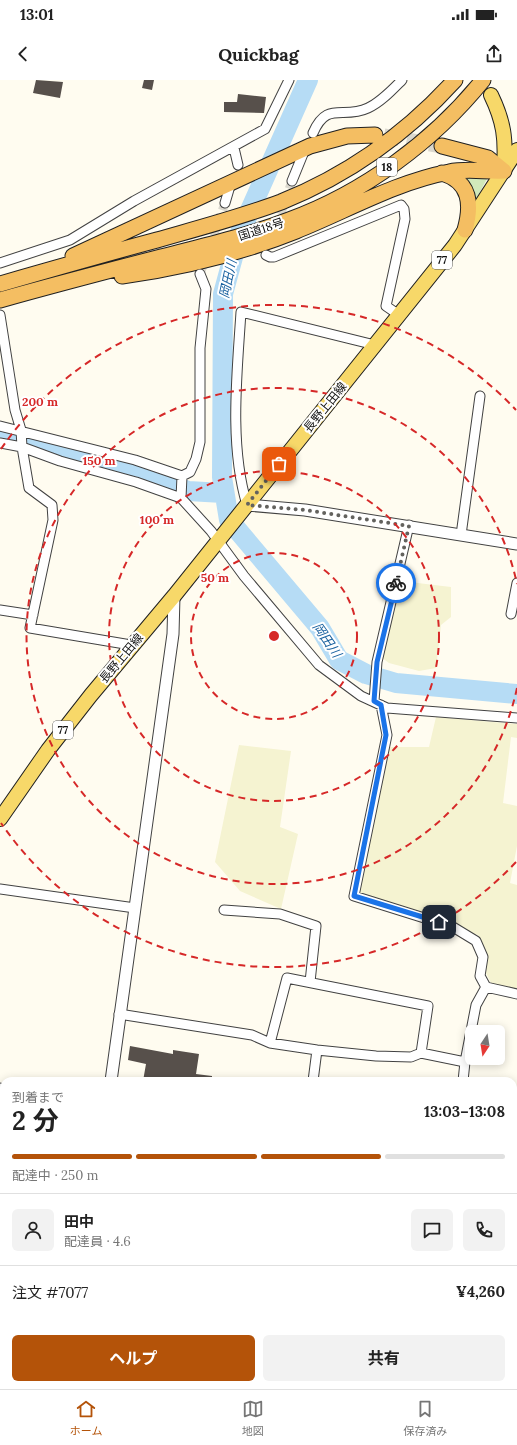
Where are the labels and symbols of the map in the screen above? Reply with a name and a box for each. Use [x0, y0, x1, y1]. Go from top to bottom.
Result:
road number: 18 [377, 158, 397, 176]
street label: 国道18号 [236, 215, 286, 243]
road number: 77 [432, 251, 452, 269]
water label: 岡田川 [216, 256, 241, 300]
street label: 長野上田線 [300, 379, 350, 435]
text: 200 m [22, 394, 58, 409]
pin [262, 447, 296, 481]
text: 150 m [82, 453, 116, 468]
text: 100 m [140, 512, 174, 527]
courier [376, 563, 416, 603]
text: 50 m [201, 570, 229, 585]
water label: 岡田川 [309, 619, 346, 662]
centre of rings [267, 629, 281, 643]
street label: 長野上田線 [96, 630, 146, 686]
road number: 77 [53, 721, 73, 739]
pin [422, 905, 456, 939]
north arrow [465, 1025, 505, 1065]

